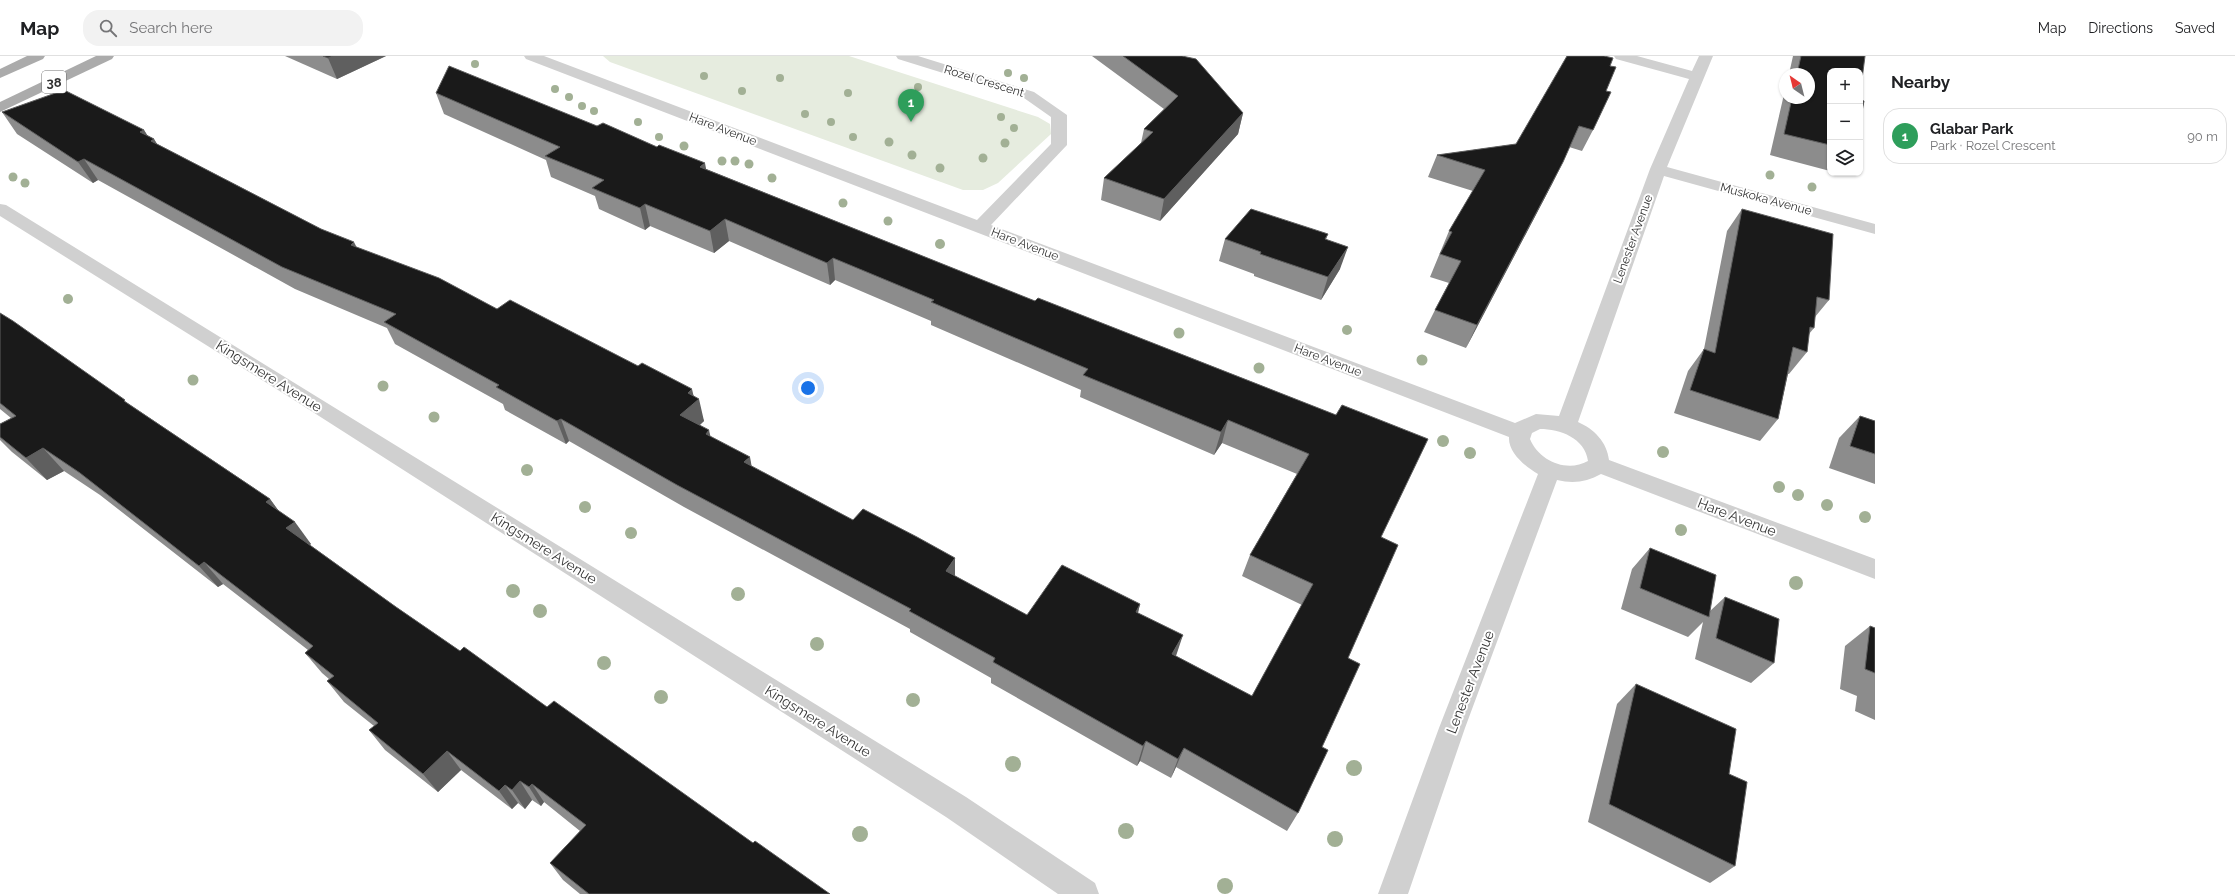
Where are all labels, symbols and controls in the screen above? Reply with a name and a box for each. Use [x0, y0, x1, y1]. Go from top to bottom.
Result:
search box [83, 10, 363, 46]
text: Map [20, 17, 59, 39]
icon: search [97, 17, 119, 39]
text: Search here [129, 19, 213, 37]
text: Map [2038, 20, 2066, 36]
text: Directions [2088, 20, 2153, 36]
text: Saved [2175, 20, 2215, 36]
street label: Rozel Crescent [942, 62, 1026, 100]
north arrow [1779, 68, 1815, 104]
map controls [1827, 68, 1863, 176]
button: + [1827, 68, 1863, 104]
road number: 38 [42, 71, 66, 93]
text: Nearby [1891, 72, 1950, 92]
pin: 1 [898, 89, 924, 122]
button: − [1827, 104, 1863, 140]
street label: Hare Avenue [687, 110, 759, 148]
text: Glabar Park [1930, 120, 2013, 138]
text: 1 [1902, 129, 1908, 144]
text: 90 m [2187, 129, 2218, 144]
text: Park · Rozel Crescent [1930, 138, 2056, 153]
button: layers [1827, 140, 1863, 176]
street label: Muskoka Avenue [1719, 180, 1813, 218]
street label: Lenester Avenue [1610, 193, 1656, 285]
street label: Hare Avenue [989, 225, 1061, 263]
street label: Kingsmere Avenue [213, 337, 325, 415]
street label: Hare Avenue [1292, 341, 1364, 379]
your location [798, 378, 818, 398]
street label: Hare Avenue [1695, 495, 1779, 539]
street label: Kingsmere Avenue [488, 509, 600, 587]
street label: Lenester Avenue [1443, 628, 1497, 736]
street label: Kingsmere Avenue [762, 682, 874, 760]

